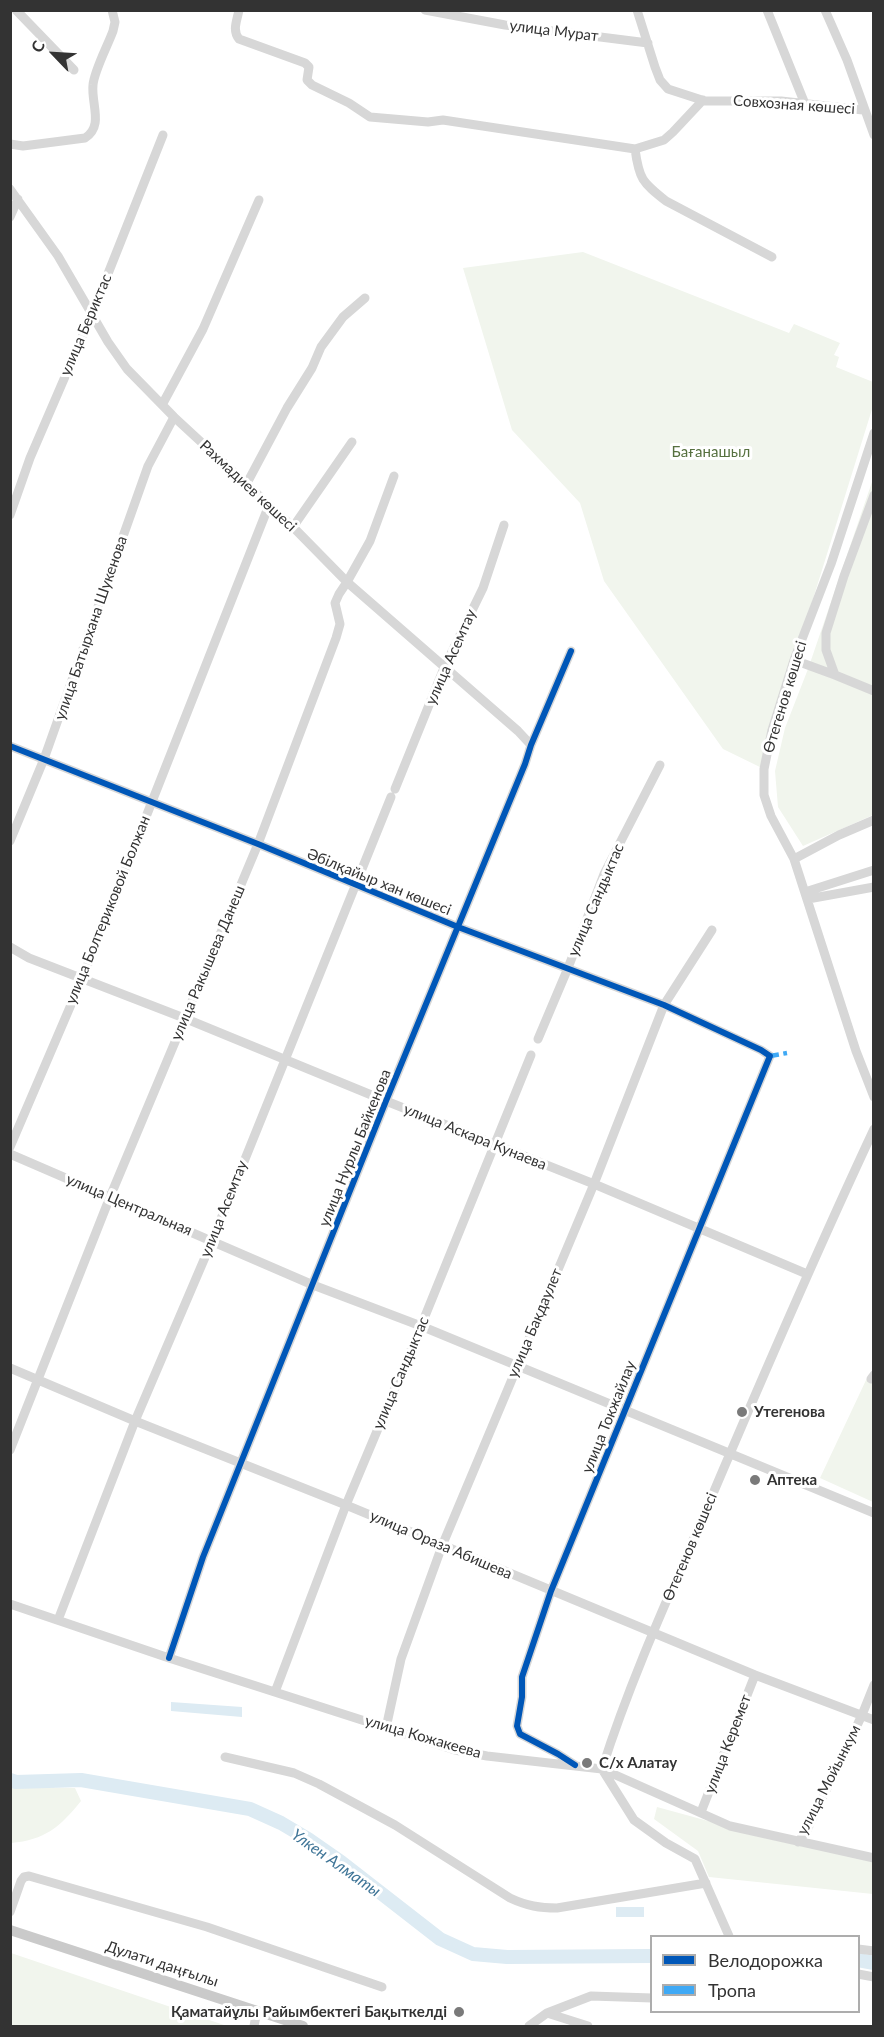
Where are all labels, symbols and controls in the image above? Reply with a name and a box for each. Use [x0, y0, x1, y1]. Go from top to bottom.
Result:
street label: улица Мурат [508, 17, 600, 45]
north arrow [24, 24, 84, 84]
text: С [26, 37, 48, 55]
street label: Совхозная көшесі [733, 92, 855, 118]
street label: улица Бериктас [56, 271, 116, 379]
street label: Рахмадиев көшесі [196, 437, 300, 535]
park label: Бағанашыл [672, 443, 750, 461]
street label: улица Батырхана Шукенова [51, 534, 131, 722]
street label: улица Асемтау [422, 606, 480, 708]
street label: Өтегенов көшесі [759, 639, 811, 755]
street label: улица Болтериковой Болжан [62, 813, 154, 1007]
street label: улица Сандыктас [564, 841, 628, 959]
street label: Әбілқайыр хан көшесі [304, 845, 454, 919]
street label: улица Ракышева Данеш [167, 883, 249, 1043]
street label: улица Нурлы Байкенова [315, 1067, 395, 1229]
street label: улица Аскара Кунаева [401, 1100, 549, 1174]
street label: улица Асемтау [196, 1158, 252, 1260]
street label: улица Центральная [63, 1170, 195, 1240]
street label: улица Бакдаулет [504, 1266, 566, 1380]
street label: улица Сандыктас [369, 1314, 433, 1432]
street label: улица Токжайлау [578, 1358, 640, 1476]
place label: Утегенова [754, 1403, 825, 1421]
marker: Утегенова [735, 1405, 749, 1419]
place label: Аптека [767, 1471, 817, 1489]
marker: Аптека [748, 1473, 762, 1487]
street label: Өтегенов көшесі [659, 1490, 721, 1604]
street label: улица Ораза Абишева [367, 1507, 515, 1583]
street label: улица Керемет [701, 1692, 755, 1796]
street label: улица Кожакеева [363, 1712, 483, 1762]
street label: улица Мойынкум [794, 1722, 864, 1838]
place label: С/х Алатау [599, 1754, 677, 1772]
marker: С/х Алатау [580, 1756, 594, 1770]
water label: Үлкен Алматы [288, 1825, 384, 1901]
legend [650, 1935, 860, 2013]
street label: Дулати даңғылы [103, 1937, 221, 1991]
text: Велодорожка [708, 1949, 823, 1971]
text: Тропа [708, 1979, 756, 2001]
place label: Қаматайұлы Райымбектегі Бақыткелді [171, 2003, 447, 2021]
marker: Қаматайұлы Райымбектегі Бақыткелді [452, 2005, 466, 2019]

